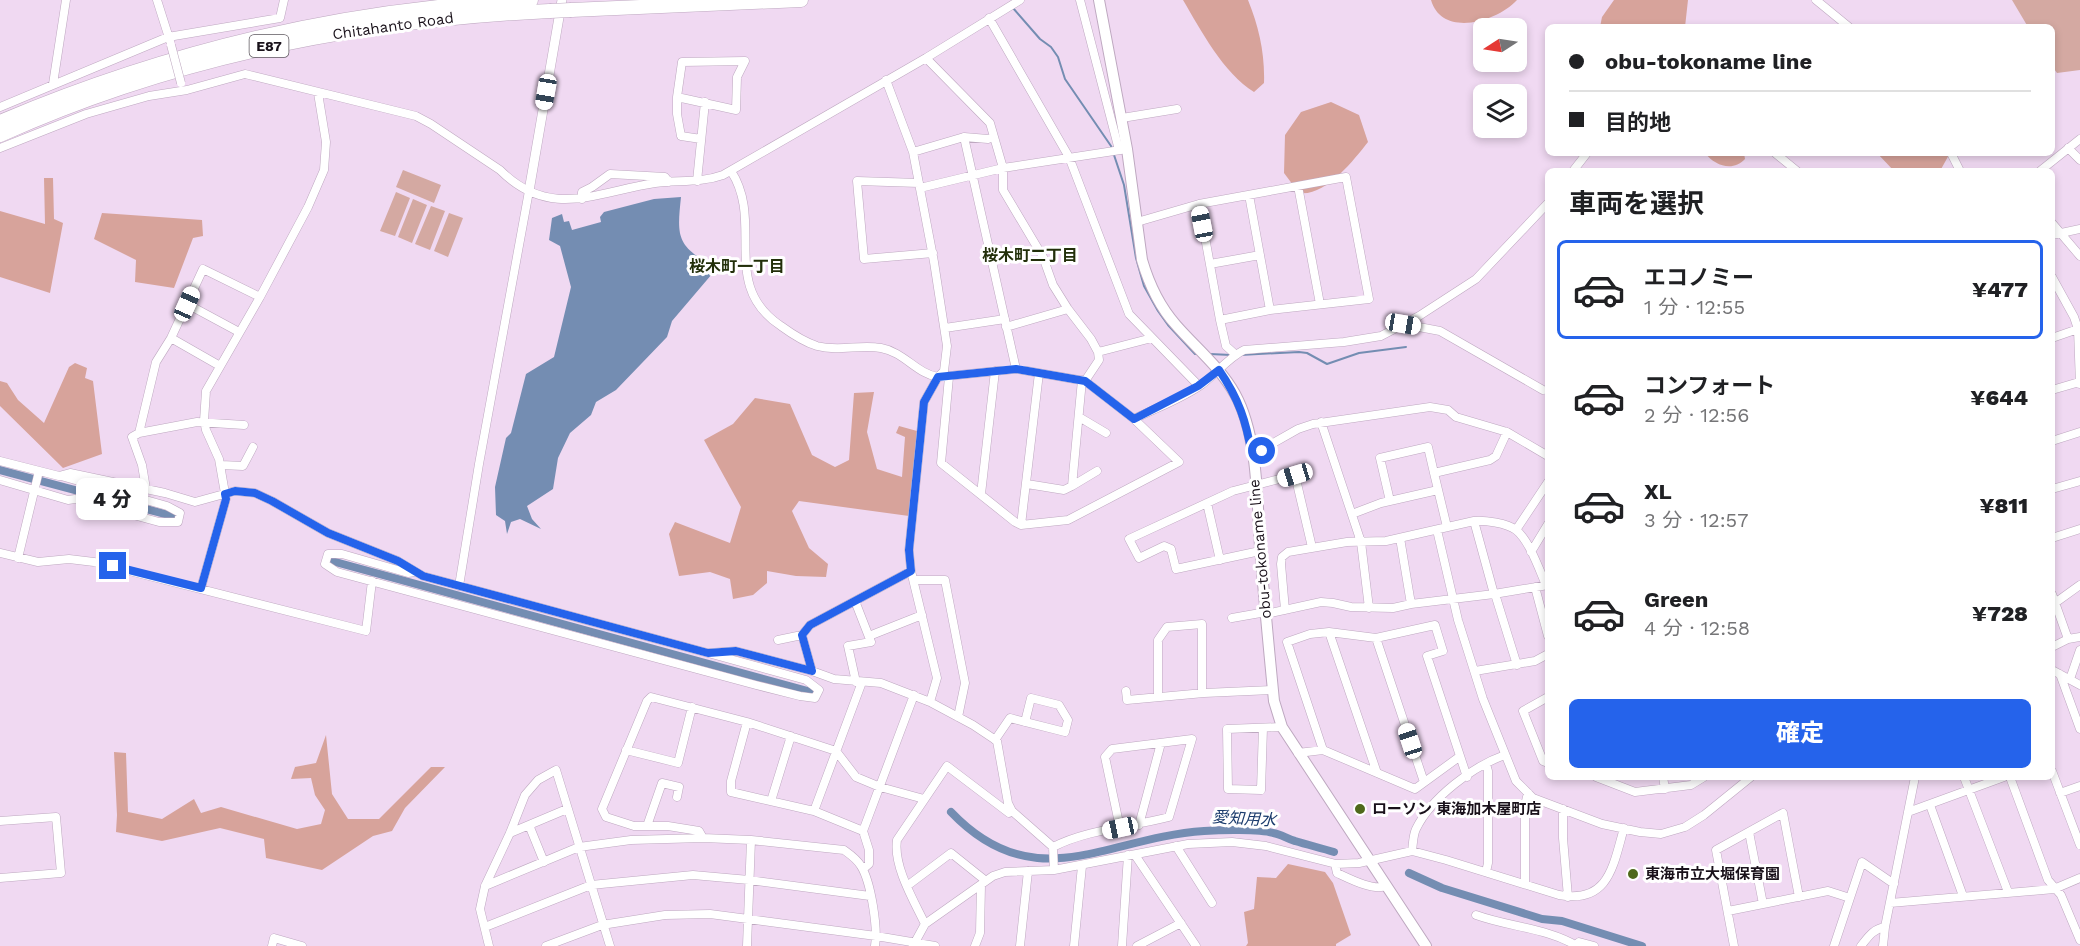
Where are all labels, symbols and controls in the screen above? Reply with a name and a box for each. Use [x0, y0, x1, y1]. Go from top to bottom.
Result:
street label: Chitahanto Road [331, 9, 455, 43]
north arrow [1473, 18, 1527, 72]
map controls [1473, 18, 1527, 138]
road number: E87 [250, 35, 288, 57]
text: obu-tokoname line [1605, 49, 1812, 74]
car [534, 73, 558, 111]
button: layers [1473, 84, 1527, 138]
text: 目的地 [1605, 110, 1671, 135]
text: 車両を選択 [1569, 188, 1704, 220]
car [1190, 205, 1214, 243]
district label: 桜木町二丁目 [982, 246, 1078, 265]
district label: 桜木町一丁目 [689, 257, 785, 276]
icon: car [1572, 263, 1626, 317]
text: エコノミー [1644, 265, 1754, 290]
text: ¥477 [1972, 277, 2028, 302]
car [171, 284, 203, 324]
text: 1 分 · 12:55 [1644, 295, 1745, 319]
car [1384, 312, 1422, 336]
icon: car [1572, 371, 1626, 425]
text: コンフォート [1644, 373, 1775, 398]
text: ¥644 [1970, 385, 2028, 410]
text: 2 分 · 12:56 [1644, 403, 1749, 427]
route start [1248, 437, 1275, 464]
car [1275, 461, 1315, 489]
callout: 4 分 [77, 479, 149, 521]
street label: obu-tokoname line [1245, 479, 1275, 619]
icon: car [1572, 479, 1626, 533]
text: XL [1644, 479, 1672, 504]
text: 4 分 [93, 487, 131, 511]
text: ¥811 [1979, 493, 2028, 518]
text: 3 分 · 12:57 [1644, 508, 1748, 532]
route end [99, 552, 126, 579]
icon: car [1572, 587, 1626, 641]
text: Green [1644, 587, 1708, 612]
text: ¥728 [1972, 601, 2028, 626]
text: 4 分 · 12:58 [1644, 616, 1750, 640]
button: 確定 [1569, 699, 2031, 768]
car [1396, 721, 1424, 761]
place label: ローソン 東海加木屋町店 [1372, 800, 1541, 818]
marker: ローソン 東海加木屋町店 [1353, 802, 1367, 816]
water label: 愛知用水 [1212, 807, 1278, 830]
car [1101, 815, 1139, 841]
place label: 東海市立大堀保育園 [1645, 865, 1780, 883]
marker: 東海市立大堀保育園 [1626, 867, 1640, 881]

